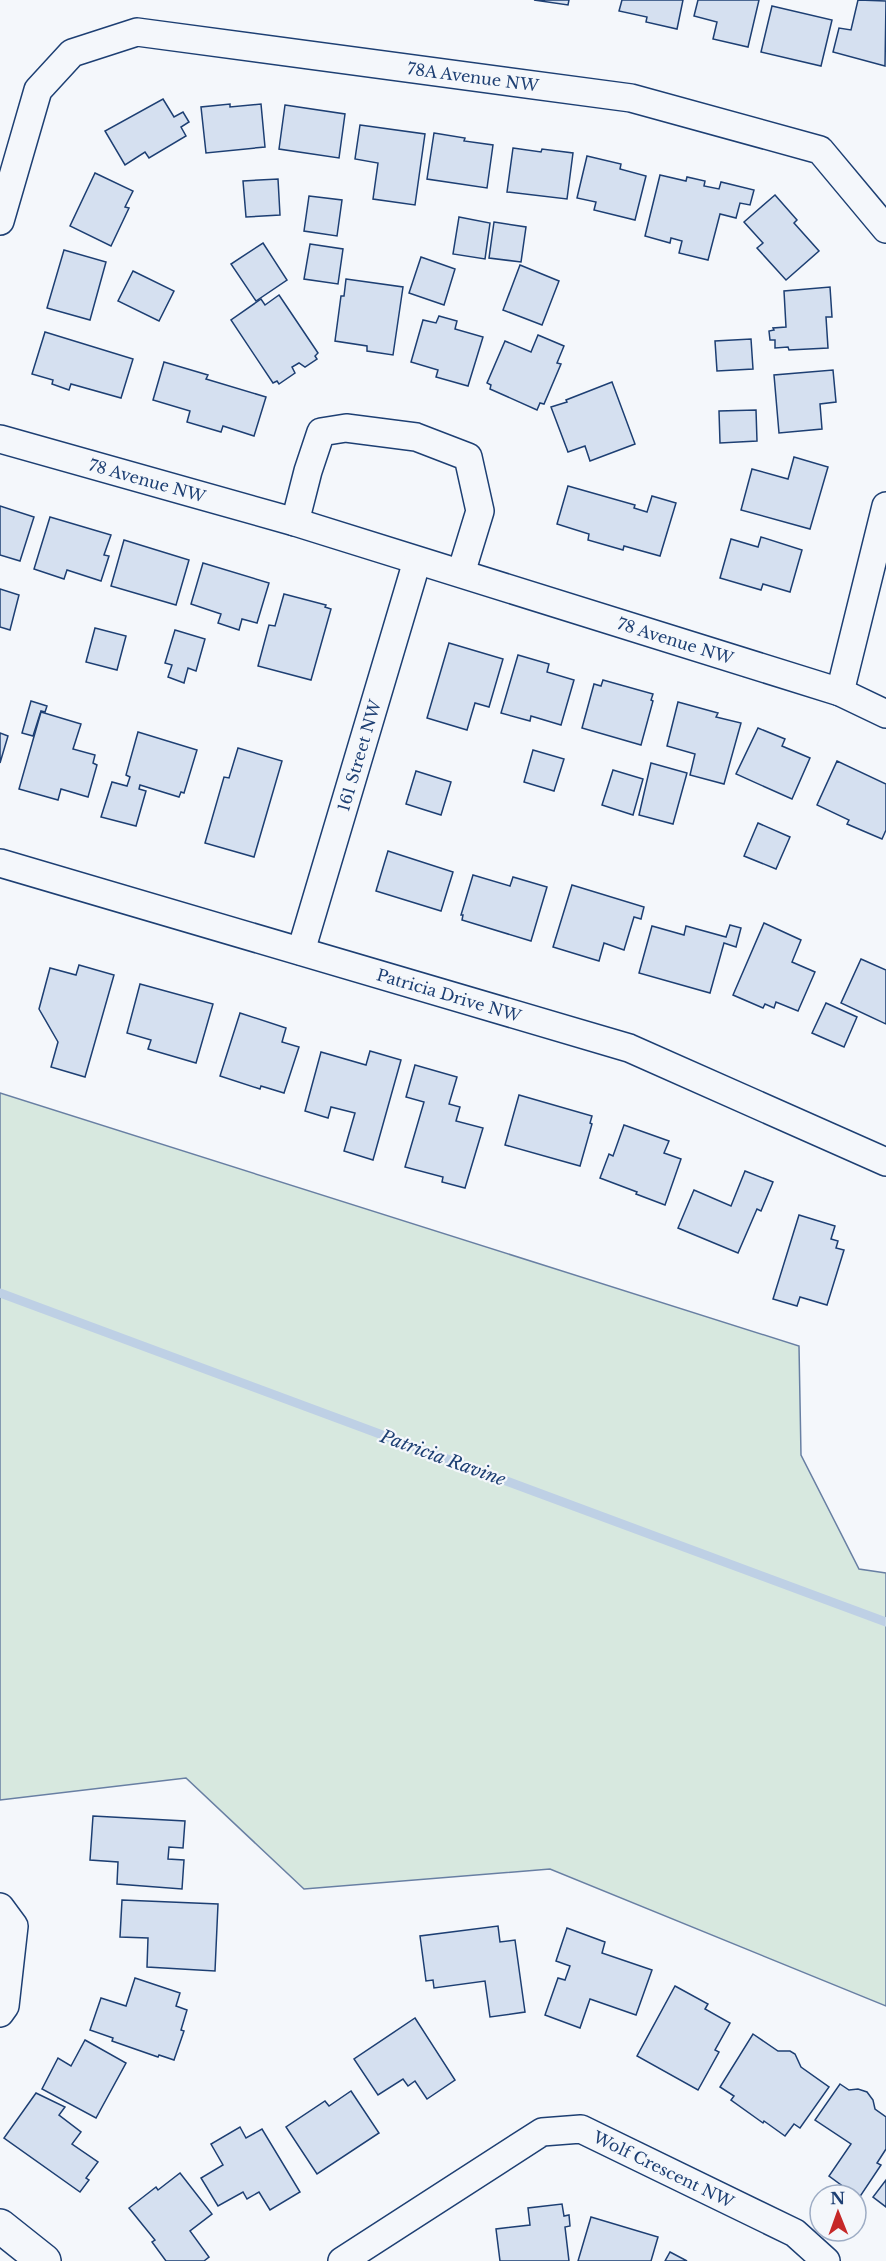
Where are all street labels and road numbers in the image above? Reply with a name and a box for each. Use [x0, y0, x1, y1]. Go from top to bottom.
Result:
street label: 78A Avenue NW [406, 58, 540, 96]
street label: 78 Avenue NW [87, 454, 208, 506]
street label: 78 Avenue NW [615, 613, 736, 668]
street label: 161 Street NW [333, 697, 385, 814]
street label: Patricia Drive NW [374, 964, 524, 1026]
street label: Wolf Crescent NW [589, 2126, 737, 2212]

